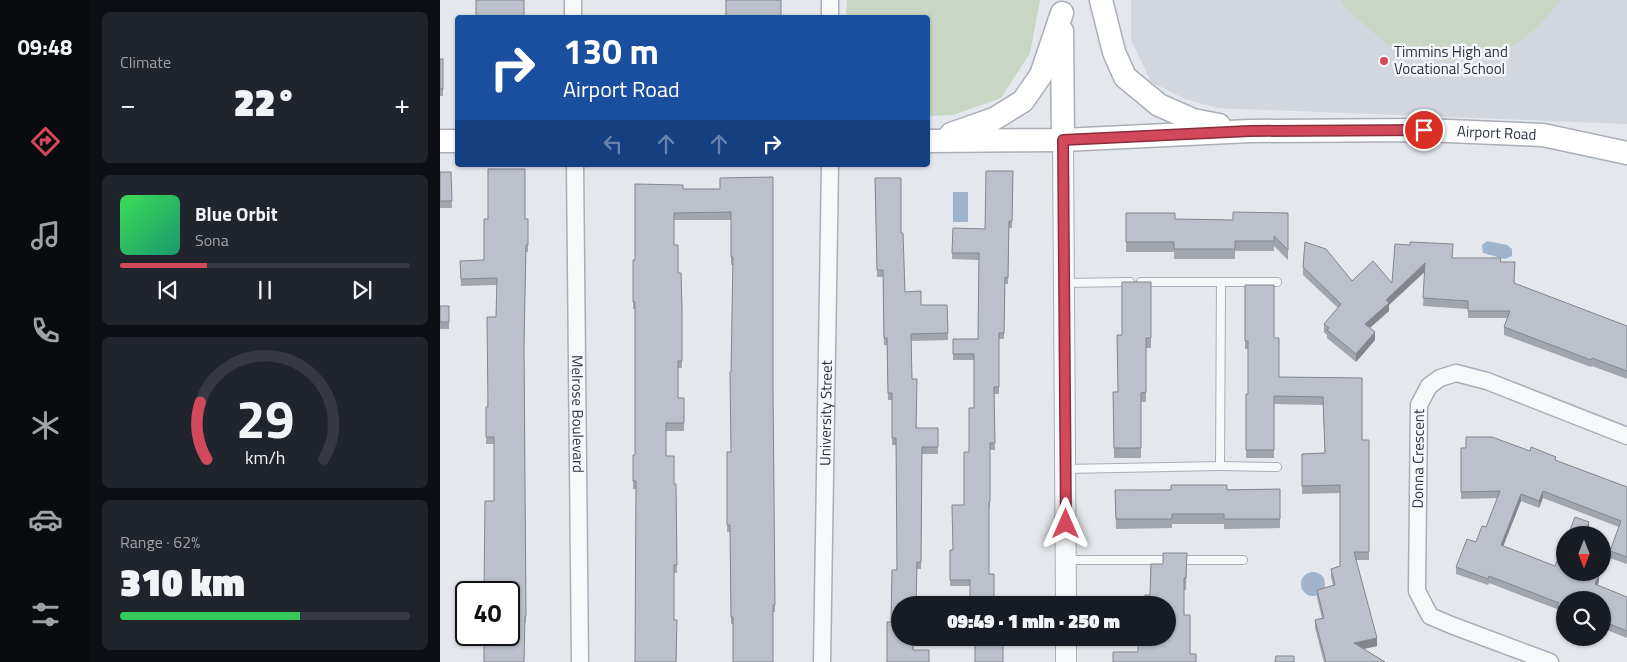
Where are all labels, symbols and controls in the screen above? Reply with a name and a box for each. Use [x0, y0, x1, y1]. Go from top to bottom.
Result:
text: 130 m [563, 24, 659, 78]
text: 09:48 [18, 30, 72, 64]
icon: right [480, 35, 545, 100]
place label: Timmins High and Vocational School [1394, 40, 1508, 80]
text: Climate [120, 50, 171, 74]
marker: Timmins High and Vocational School [1378, 55, 1390, 67]
text: Airport Road [563, 72, 680, 106]
text: 22° [234, 73, 296, 131]
text: − [120, 82, 136, 125]
text: + [394, 82, 410, 125]
pin [1403, 109, 1445, 151]
icon: arrive [1410, 116, 1438, 144]
street label: Airport Road [1457, 119, 1537, 146]
icon: directions [28, 124, 63, 159]
icon: left [599, 130, 627, 158]
icon: ahead [652, 130, 680, 158]
icon: ahead [705, 130, 733, 158]
icon: right [758, 130, 786, 158]
text: Blue Orbit [195, 199, 278, 228]
icon: music [28, 218, 63, 253]
text: Sona [195, 228, 229, 252]
icon: previous [154, 276, 182, 304]
icon: pause [251, 276, 279, 304]
icon: next [348, 276, 376, 304]
icon: phone [28, 313, 63, 348]
street label: Melrose Boulevard [566, 355, 590, 473]
street label: University Street [813, 359, 838, 466]
text: 29 [236, 379, 294, 458]
icon: climate [28, 408, 63, 443]
street label: Donna Crescent [1406, 408, 1430, 509]
text: km/h [245, 444, 285, 471]
position arrow [1039, 497, 1091, 549]
icon: car [28, 502, 63, 537]
north arrow [1556, 526, 1611, 581]
map controls [1556, 526, 1611, 646]
text: Range · 62% [120, 530, 200, 554]
text: 310 km [120, 553, 245, 611]
speed limit sign: 40 [455, 581, 520, 646]
button: search [1556, 591, 1611, 646]
icon: filters [28, 597, 63, 632]
text: 09:49 · 1 min · 250 m [947, 606, 1120, 635]

